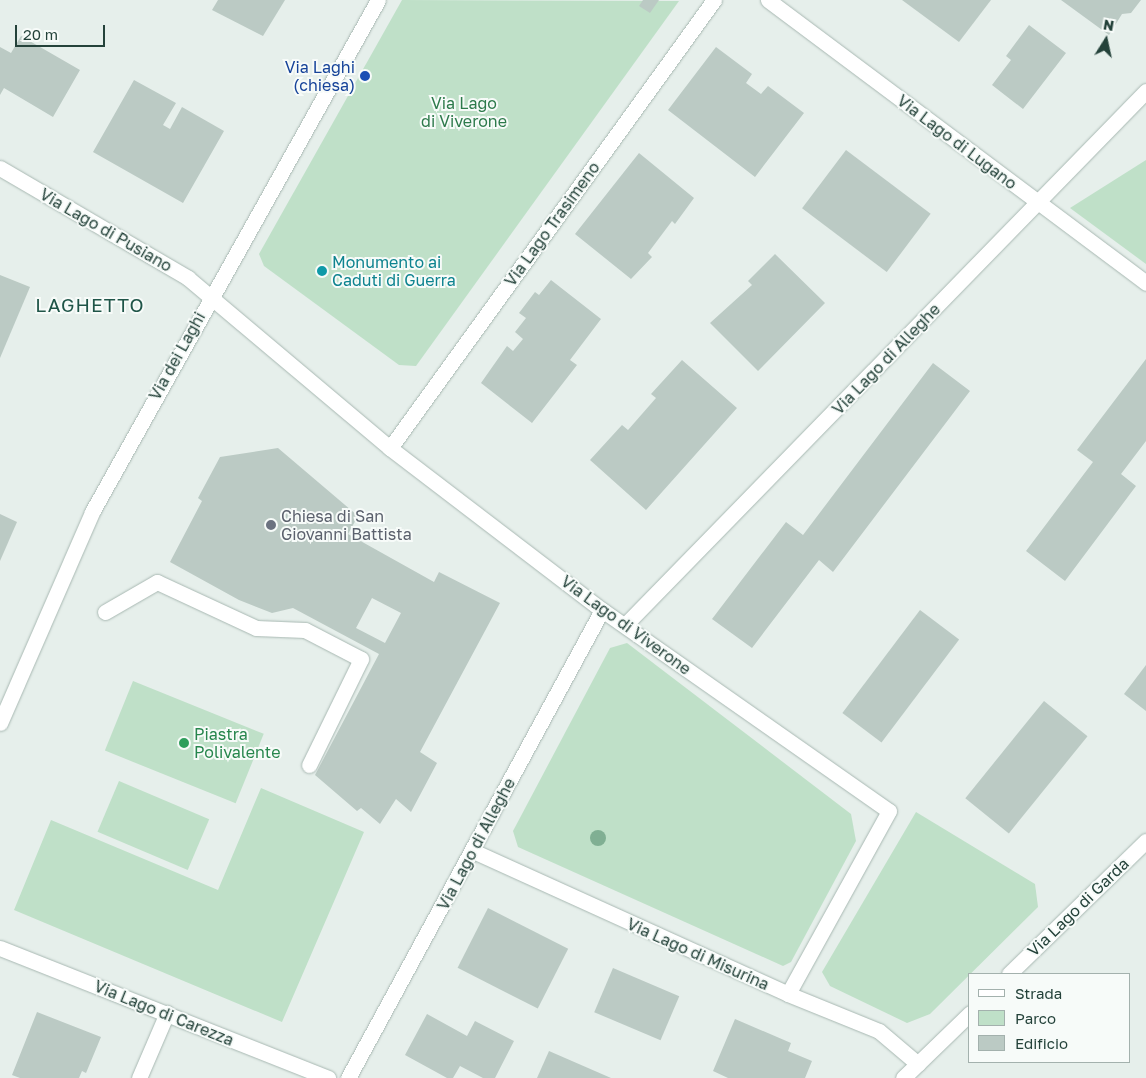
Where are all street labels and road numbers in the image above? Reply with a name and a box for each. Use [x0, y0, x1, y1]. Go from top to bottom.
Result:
street label: Via Lago di Lugano [893, 91, 1021, 193]
street label: Via Lago Trasimeno [500, 158, 604, 290]
street label: Via Lago di Pusiano [37, 184, 175, 276]
street label: Via Lago di Alleghe [828, 300, 944, 418]
street label: Via dei Laghi [145, 309, 209, 403]
street label: Via Lago di Viverone [557, 571, 695, 679]
street label: Via Lago di Alleghe [433, 775, 519, 913]
street label: Via Lago di Garda [1023, 854, 1133, 960]
street label: Via Lago di Misurina [624, 914, 772, 994]
street label: Via Lago di Carezza [91, 976, 237, 1050]

